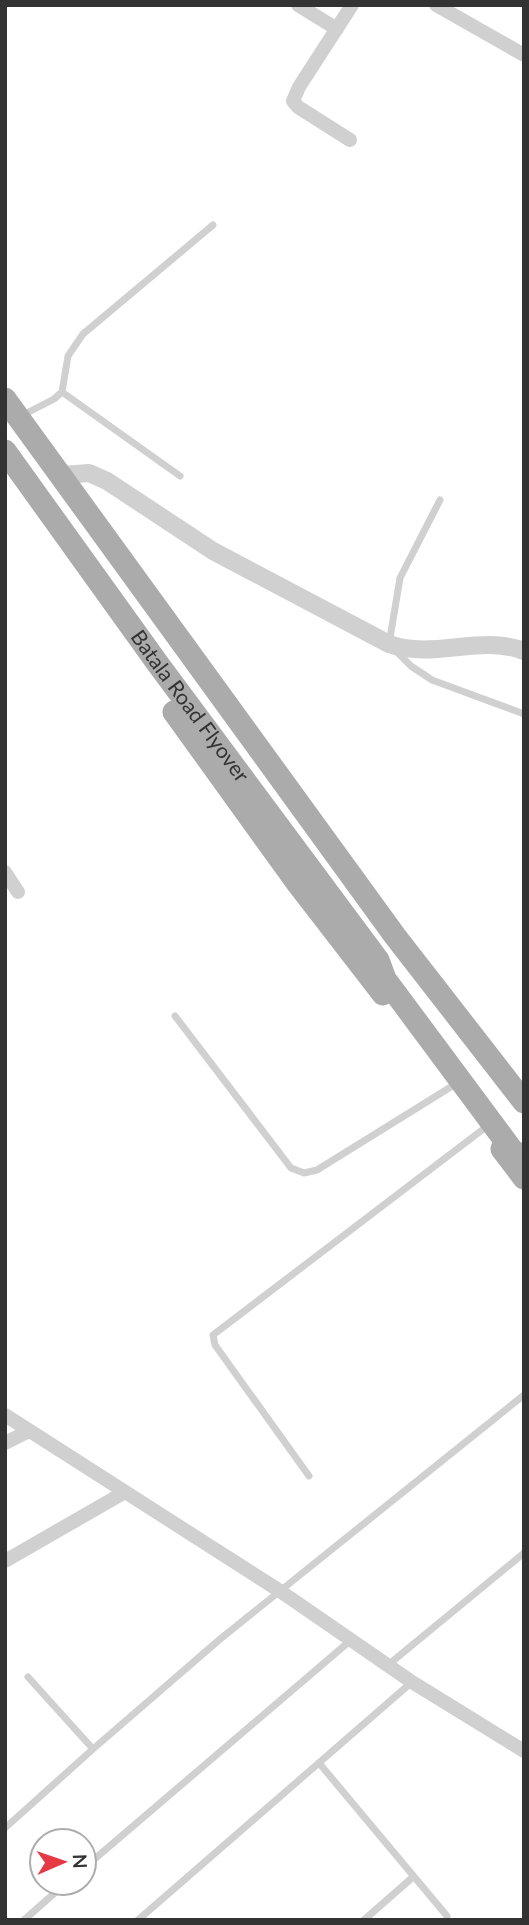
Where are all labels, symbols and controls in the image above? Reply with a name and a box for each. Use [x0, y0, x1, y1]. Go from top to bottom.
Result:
street label: Batala Road Flyover [127, 625, 255, 786]
north arrow [28, 1827, 98, 1897]
text: N [69, 1854, 92, 1869]

